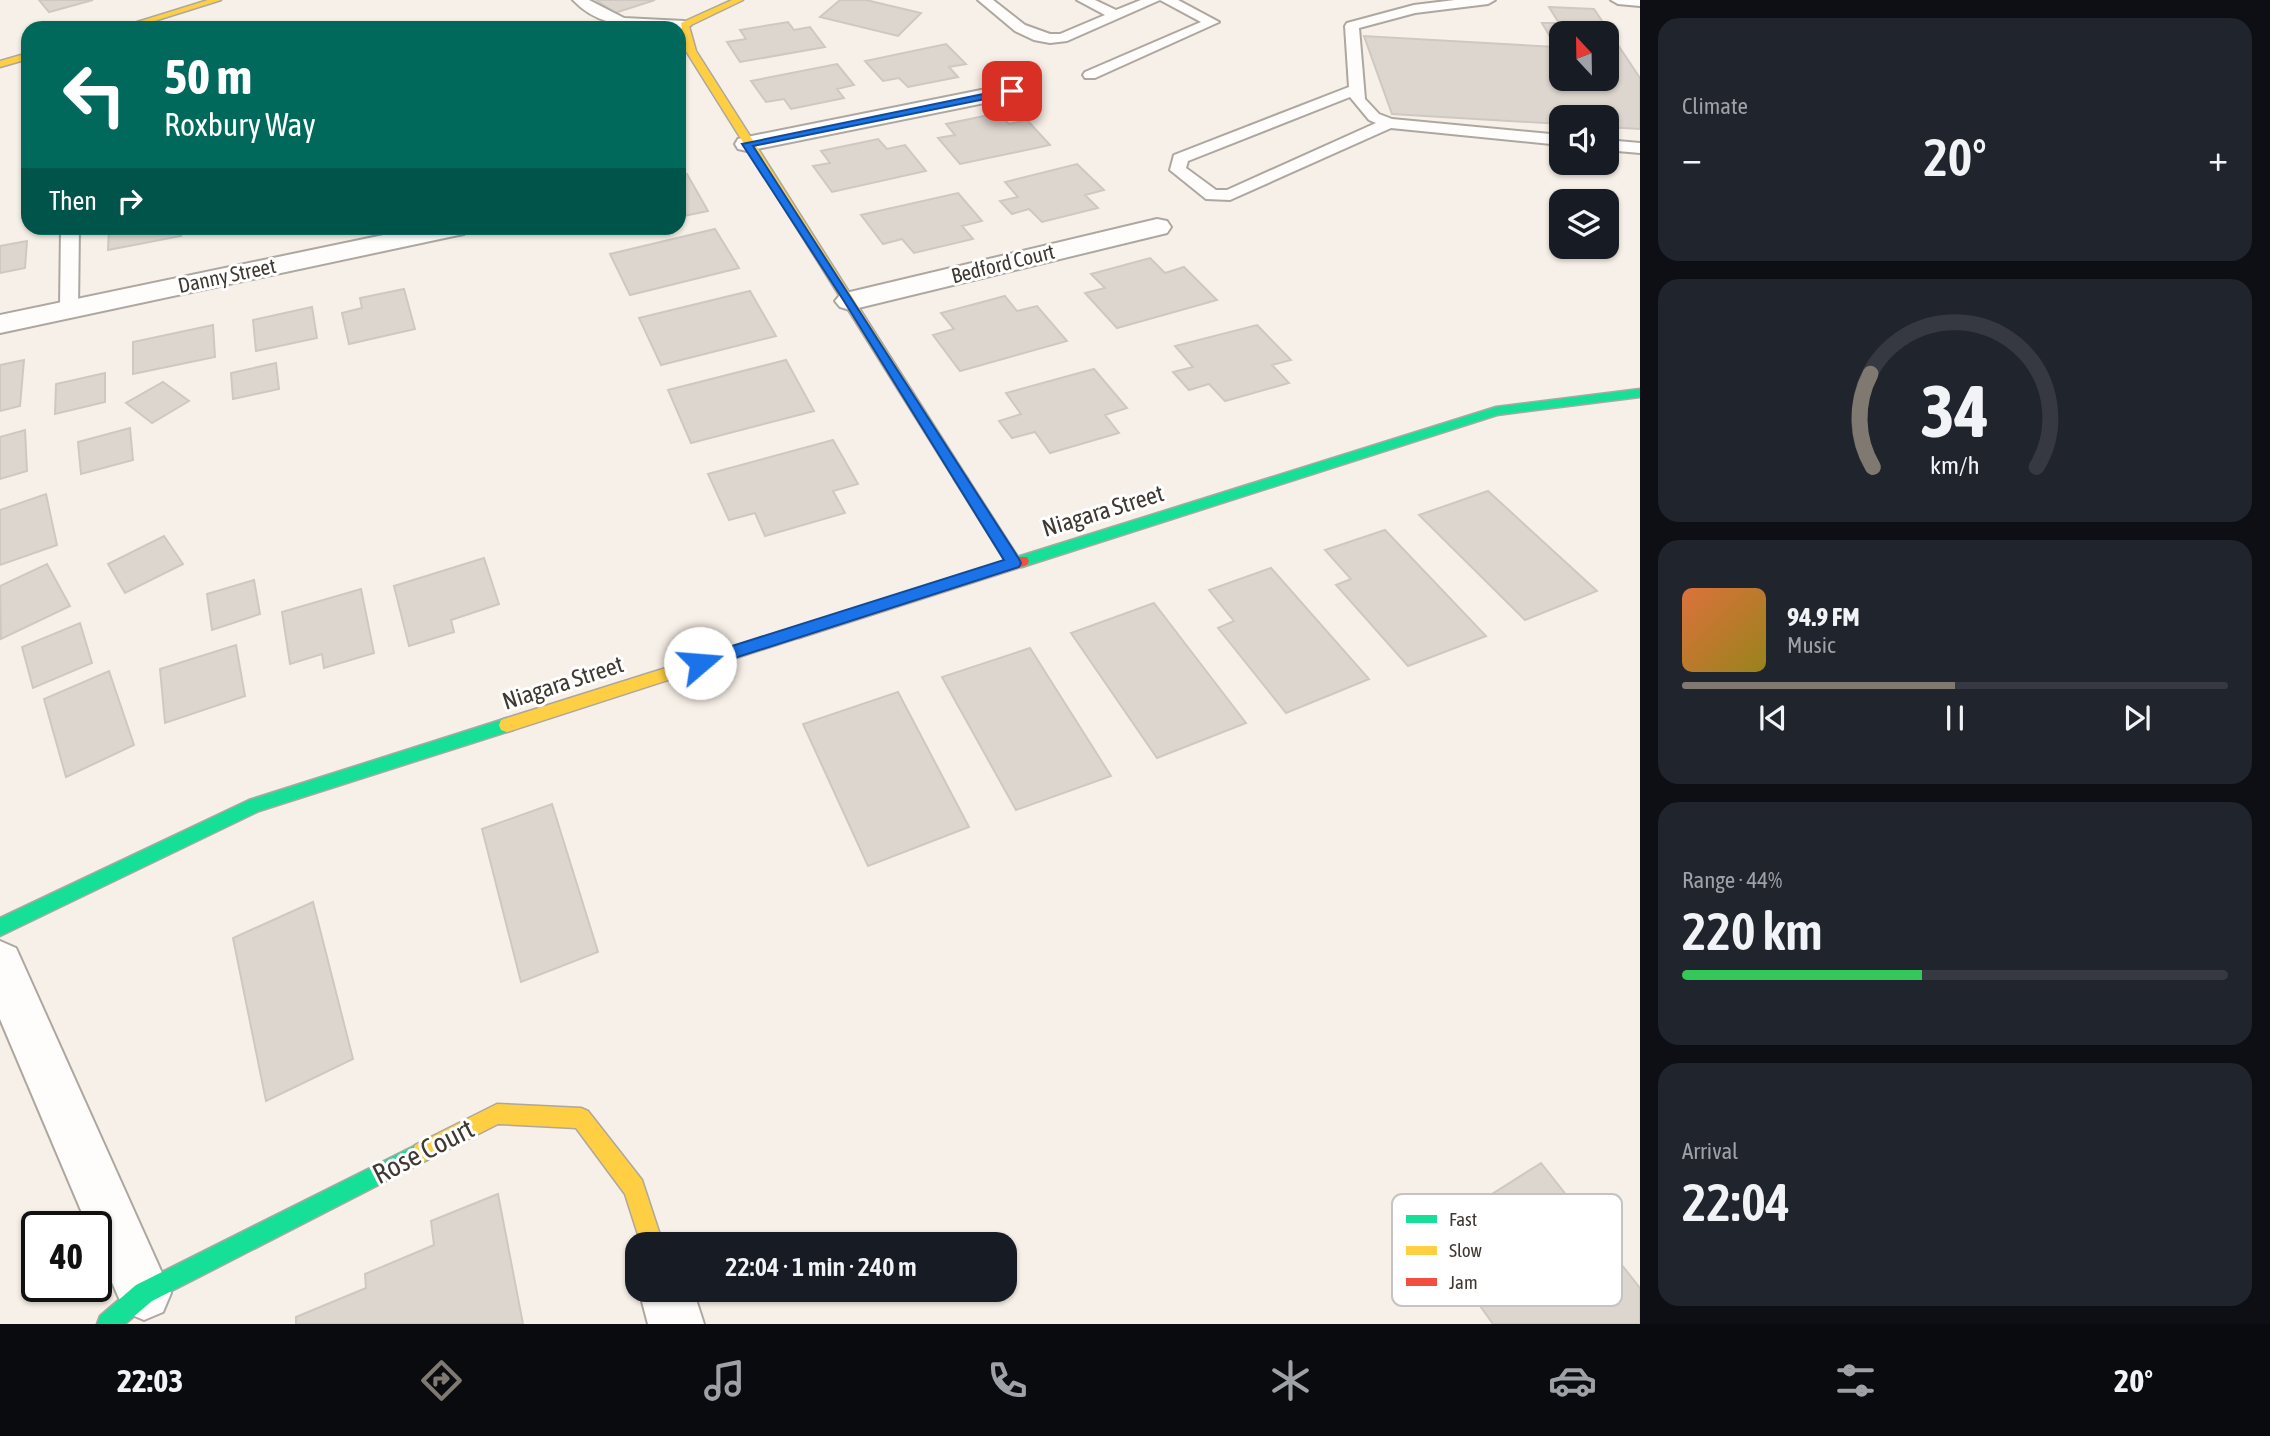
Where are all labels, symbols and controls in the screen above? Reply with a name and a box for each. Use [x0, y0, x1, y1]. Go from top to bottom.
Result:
north arrow [1549, 21, 1619, 91]
map controls [1549, 21, 1619, 259]
text: 50 m [164, 48, 252, 104]
icon: left [49, 49, 140, 140]
pin [982, 61, 1042, 121]
icon: arrive [993, 72, 1031, 110]
text: Climate [1682, 93, 1748, 119]
button: sound [1549, 105, 1619, 175]
text: Roxbury Way [164, 106, 316, 143]
text: 20° [1923, 127, 1987, 187]
text: − [1682, 136, 1702, 179]
text: + [2208, 136, 2228, 179]
icon: right [111, 182, 149, 220]
text: Then [49, 186, 97, 216]
button: layers [1549, 189, 1619, 259]
street label: Bedford Court [949, 239, 1057, 287]
street label: Danny Street [176, 253, 278, 297]
text: 34 [1921, 369, 1989, 452]
text: km/h [1930, 451, 1980, 479]
street label: Niagara Street [1039, 479, 1167, 542]
text: 94.9 FM [1787, 602, 1860, 632]
position arrow [663, 626, 737, 700]
text: Music [1787, 632, 1835, 658]
street label: Niagara Street [499, 650, 627, 715]
icon: previous [1754, 699, 1792, 737]
icon: pause [1936, 699, 1974, 737]
icon: next [2118, 699, 2156, 737]
text: Range · 44% [1682, 867, 1782, 893]
text: 220 km [1682, 901, 1823, 961]
street label: Rose Court [367, 1112, 479, 1190]
text: Arrival [1682, 1138, 1738, 1164]
text: 22:04 [1682, 1172, 1790, 1232]
legend [1392, 1194, 1622, 1306]
text: Fast [1449, 1208, 1477, 1230]
speed limit sign: 40 [21, 1211, 112, 1302]
text: Slow [1449, 1239, 1483, 1261]
text: 22:04 · 1 min · 240 m [725, 1252, 917, 1282]
text: Jam [1449, 1271, 1478, 1293]
icon: directions [417, 1356, 466, 1405]
icon: music [700, 1356, 749, 1405]
icon: phone [983, 1356, 1032, 1405]
icon: climate [1266, 1356, 1315, 1405]
icon: car [1548, 1356, 1597, 1405]
icon: filters [1831, 1356, 1880, 1405]
text: 22:03 [117, 1362, 183, 1399]
text: 20° [2114, 1362, 2153, 1399]

